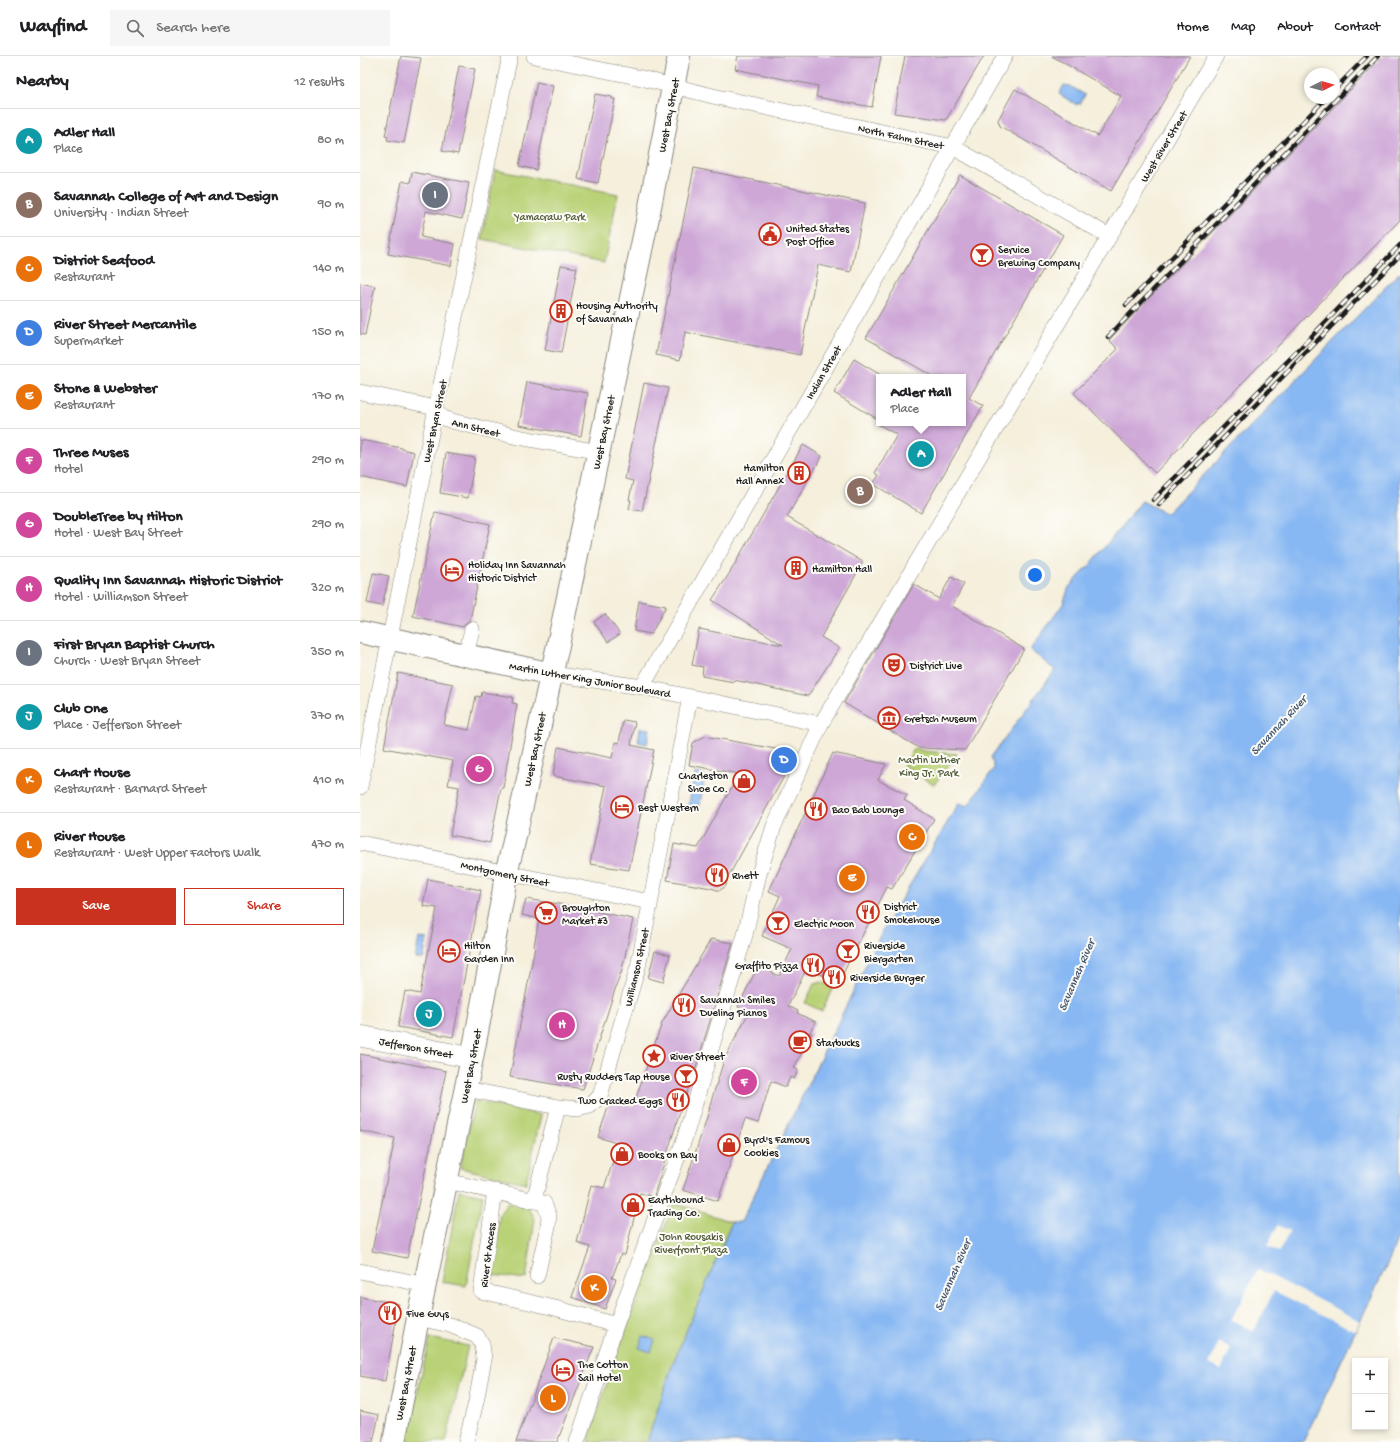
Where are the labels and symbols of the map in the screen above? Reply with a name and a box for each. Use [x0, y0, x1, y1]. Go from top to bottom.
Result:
north arrow [1304, 68, 1340, 104]
street label: West Bay Street [657, 76, 683, 153]
street label: West River Street [1139, 108, 1191, 185]
street label: North Fahm Street [857, 123, 946, 153]
pin: I [422, 180, 448, 210]
park label: Yamacraw Park [514, 212, 587, 224]
public building icon: United States Post Office [757, 221, 783, 247]
place label: United States Post Office [785, 224, 850, 249]
bar icon: Service Brewing Company [969, 242, 995, 268]
place label: Service Brewing Company [997, 245, 1080, 270]
building icon: Housing Authority of Savannah [548, 298, 574, 324]
place label: Housing Authority of Savannah [576, 301, 658, 326]
street label: Indian Street [805, 343, 846, 402]
street label: West Bryan Street [421, 377, 451, 464]
street label: West Bay Street [591, 393, 619, 470]
street label: Ann Street [450, 417, 502, 441]
pin: A [908, 439, 934, 469]
building icon: Hamilton Hall Annex [786, 460, 812, 486]
place label: Hamilton Hall Annex [736, 463, 785, 488]
pin: B [847, 476, 873, 506]
building icon: Hamilton Hall [783, 555, 809, 581]
hotel icon: Holiday Inn Savannah Historic District [439, 557, 465, 583]
place label: Holiday Inn Savannah Historic District [468, 560, 566, 585]
place label: Hamilton Hall [812, 564, 873, 576]
your location [1025, 565, 1045, 585]
theatre icon: District Live [881, 652, 907, 678]
street label: Martin Luther King Junior Boulevard [508, 661, 673, 701]
place label: District Live [909, 661, 962, 673]
water label: Savannah River [1248, 692, 1312, 759]
museum icon: Gretsch Museum [876, 705, 902, 731]
street label: West Bay Street [522, 710, 550, 787]
place label: Gretsch Museum [904, 714, 977, 726]
pin: D [771, 745, 797, 775]
pin: G [466, 754, 492, 784]
park label: Martin Luther King Jr. Park [898, 755, 961, 780]
shop icon: Charleston Shoe Co. [731, 768, 757, 794]
place label: Charleston Shoe Co. [679, 771, 729, 796]
hotel icon: Best Western [609, 794, 635, 820]
restaurant icon: Bao Bab Lounge [803, 796, 829, 822]
place label: Best Western [637, 803, 700, 815]
place label: Bao Bab Lounge [831, 805, 905, 817]
pin: C [899, 822, 925, 852]
street label: Montgomery Street [459, 860, 551, 890]
restaurant icon: Rhett [704, 862, 730, 888]
pin: E [839, 863, 865, 893]
place label: Rhett [732, 871, 760, 883]
restaurant icon: District Smokehouse [855, 899, 881, 925]
supermarket icon: Broughton Market #3 [533, 900, 559, 926]
place label: District Smokehouse [883, 902, 940, 927]
place label: Broughton Market #3 [561, 903, 611, 928]
bar icon: Electric Moon [765, 910, 791, 936]
place label: Electric Moon [794, 919, 855, 931]
street label: Williamson Street [623, 926, 653, 1008]
water label: Savannah River [1057, 935, 1100, 1014]
hotel icon: Hilton Garden Inn [436, 938, 462, 964]
bar icon: Riverside Biergarten [835, 938, 861, 964]
place label: Hilton Garden Inn [464, 941, 515, 966]
place label: Riverside Biergarten [863, 941, 914, 966]
restaurant icon: Graffito Pizza [800, 952, 826, 978]
place label: Graffito Pizza [735, 960, 799, 973]
restaurant icon: Riverside Burger [821, 964, 847, 990]
place label: Riverside Burger [850, 973, 925, 985]
restaurant icon: Savannah Smiles Dueling Pianos [671, 992, 697, 1018]
place label: Savannah Smiles Dueling Pianos [699, 995, 776, 1020]
pin: J [416, 999, 442, 1029]
pin: H [549, 1010, 575, 1040]
street label: West Bay Street [459, 1027, 485, 1104]
cafe icon: Starbucks [787, 1029, 813, 1055]
street label: Jefferson Street [378, 1035, 455, 1062]
place label: Starbucks [816, 1038, 860, 1050]
place icon: River Street [641, 1043, 667, 1069]
place label: River Street [670, 1052, 726, 1064]
bar icon: Rusty Rudders Tap House [673, 1063, 699, 1089]
pin: F [731, 1067, 757, 1097]
place label: Rusty Rudders Tap House [557, 1072, 670, 1084]
restaurant icon: Two Cracked Eggs [665, 1087, 691, 1113]
place label: Two Cracked Eggs [577, 1096, 663, 1108]
shop icon: Byrd's Famous Cookies [716, 1132, 742, 1158]
place label: Byrd's Famous Cookies [743, 1135, 810, 1160]
shop icon: Books on Bay [609, 1141, 635, 1167]
place label: Books on Bay [637, 1150, 698, 1162]
shop icon: Earthbound Trading Co. [620, 1192, 646, 1218]
place label: Earthbound Trading Co. [647, 1195, 705, 1220]
street label: River St Access [479, 1221, 499, 1288]
park label: John Rousakis Riverfront Plaza [654, 1232, 729, 1257]
water label: Savannah River [933, 1235, 976, 1314]
pin: K [581, 1273, 607, 1303]
restaurant icon: Five Guys [377, 1300, 403, 1326]
place label: Five Guys [405, 1309, 450, 1321]
street label: West Bay Street [394, 1344, 420, 1421]
hotel icon: The Cotton Sail Hotel [550, 1357, 576, 1383]
place label: The Cotton Sail Hotel [577, 1360, 629, 1385]
pin: L [540, 1383, 566, 1413]

